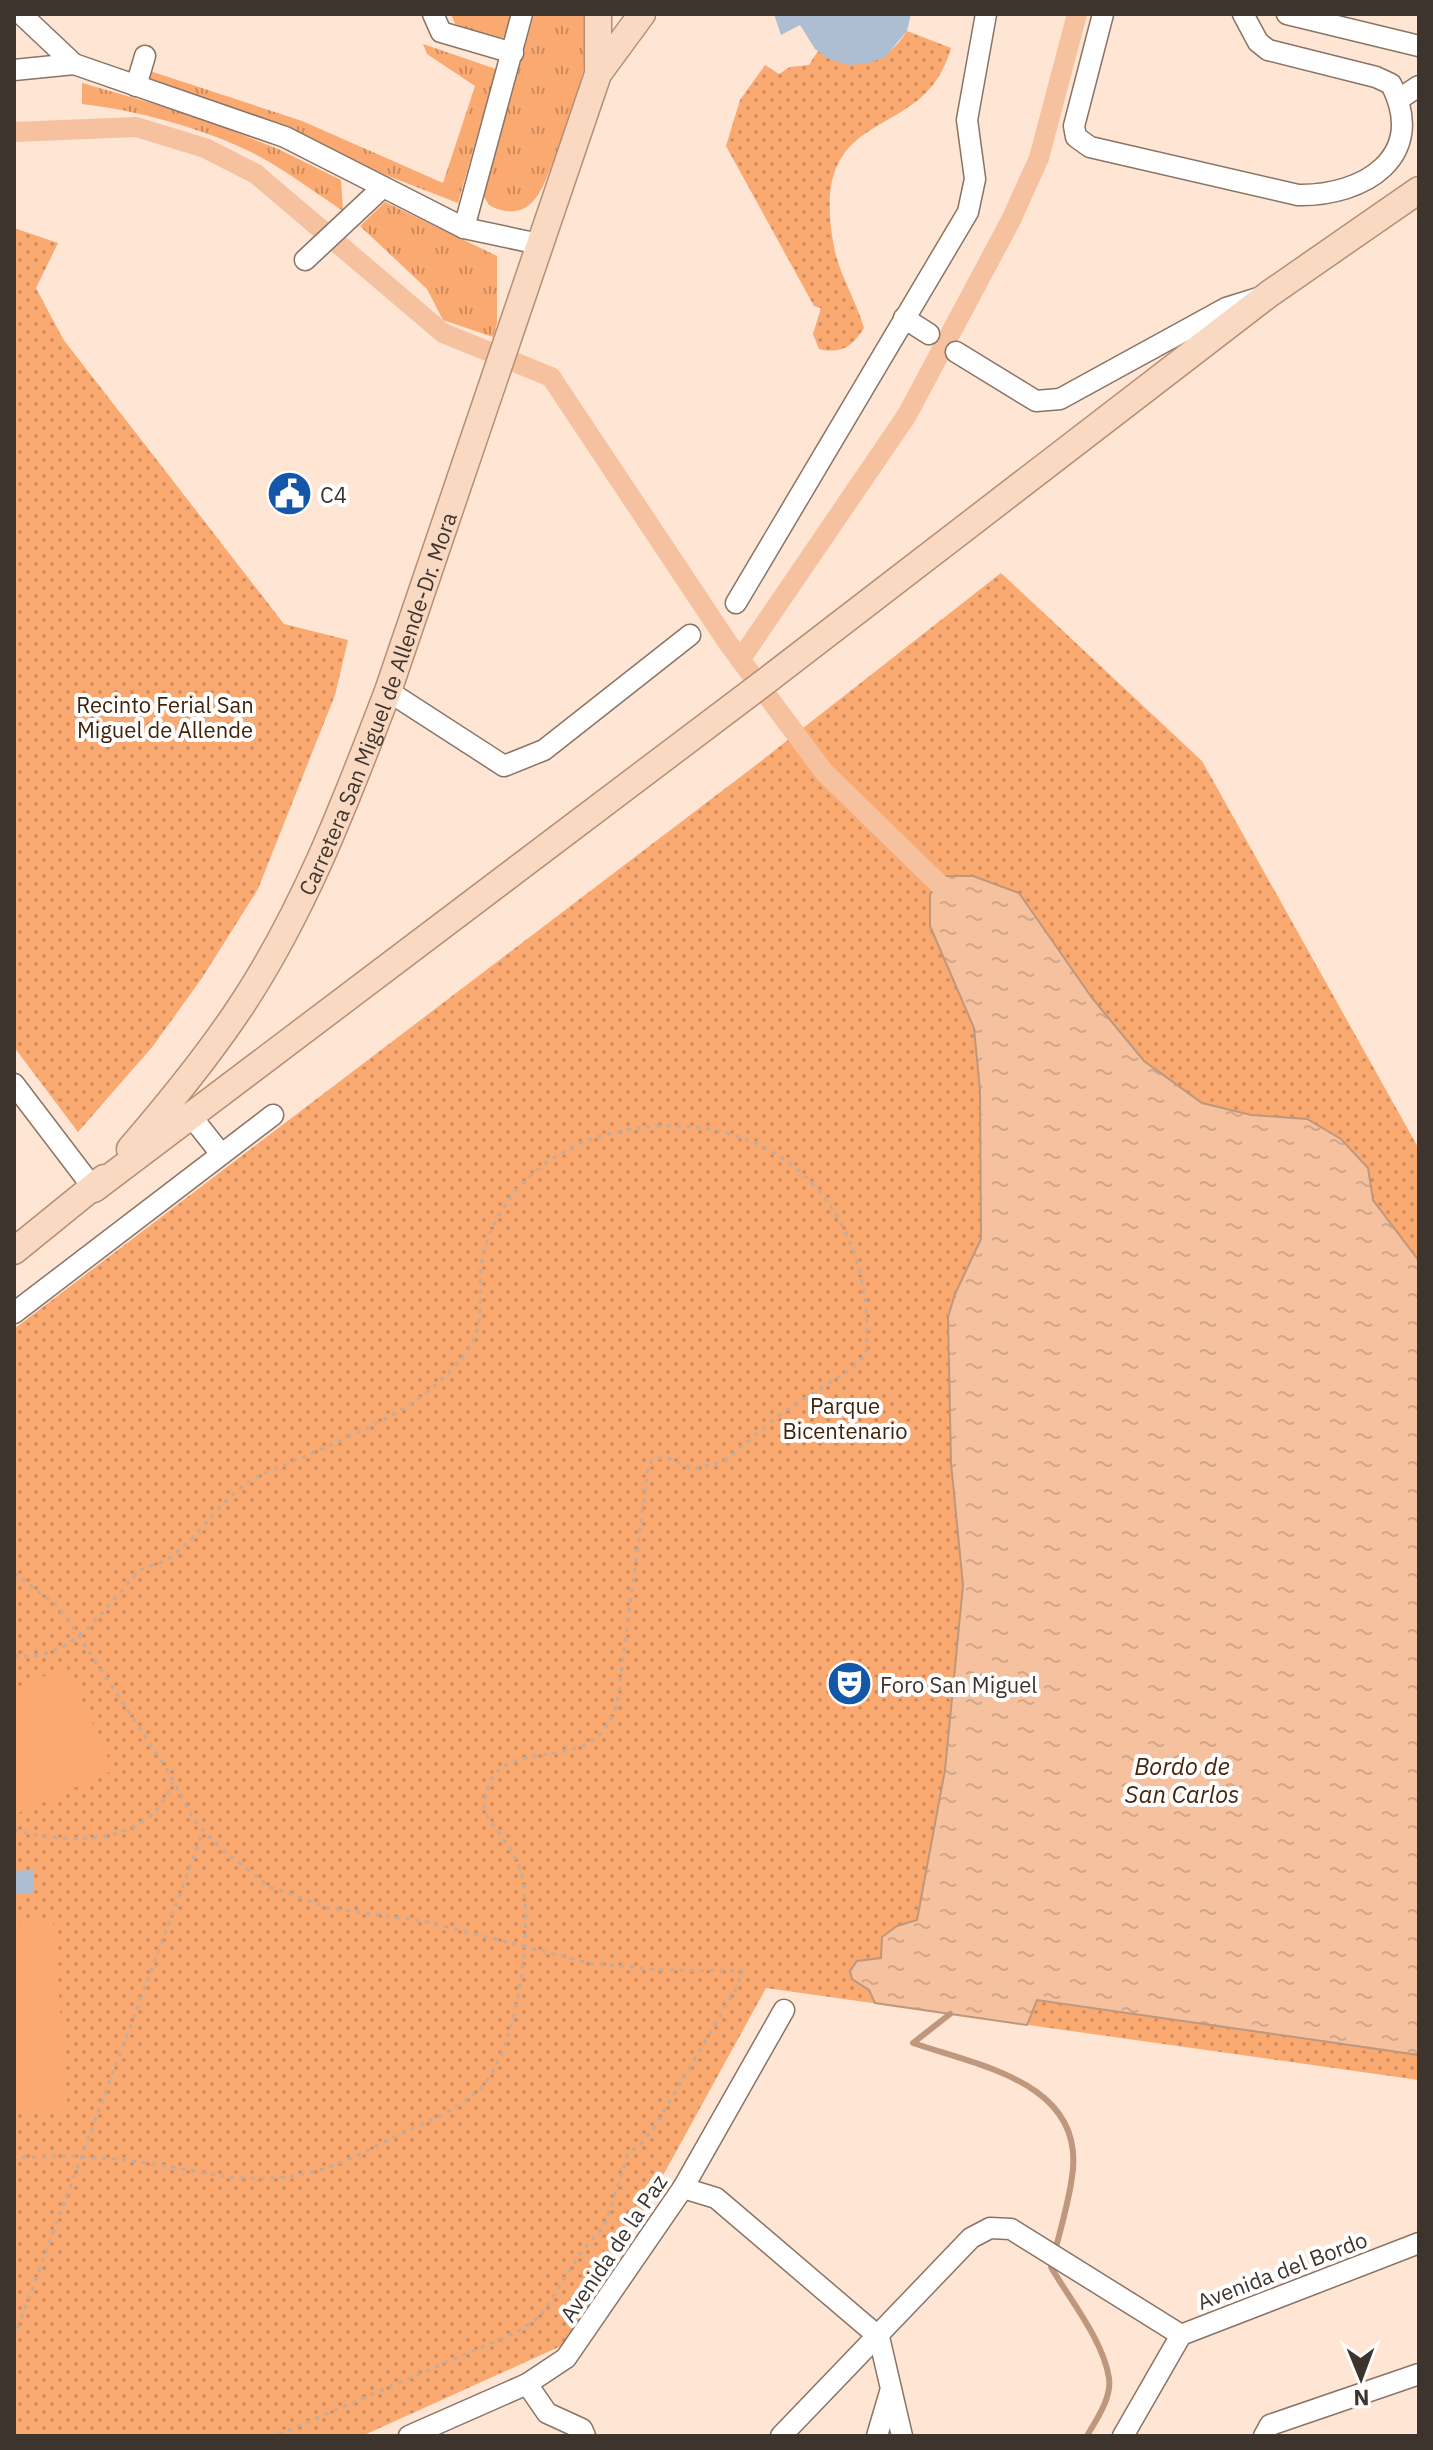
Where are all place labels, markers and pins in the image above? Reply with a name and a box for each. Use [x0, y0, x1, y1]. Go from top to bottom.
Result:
public building icon: C4 [265, 470, 313, 518]
place label: C4 [320, 480, 347, 509]
theatre icon: Foro San Miguel [825, 1660, 873, 1708]
place label: Foro San Miguel [880, 1670, 1037, 1699]

